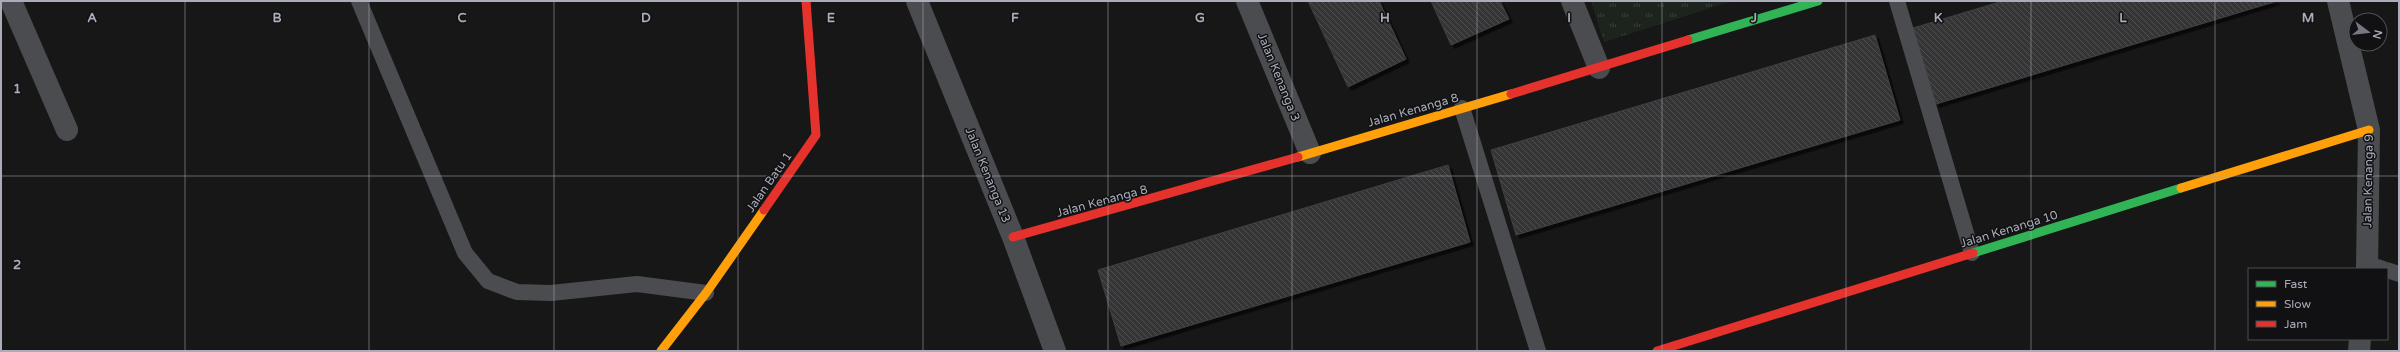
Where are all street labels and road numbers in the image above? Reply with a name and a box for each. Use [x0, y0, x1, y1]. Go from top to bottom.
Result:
street label: Jalan Kenanga 3 [1255, 31, 1303, 123]
street label: Jalan Kenanga 8 [1366, 90, 1460, 130]
street label: Jalan Kenanga 13 [963, 125, 1013, 225]
street label: Jalan Kenanga 9 [2360, 134, 2376, 228]
street label: Jalan Batu 1 [743, 149, 795, 215]
street label: Jalan Kenanga 8 [1055, 182, 1149, 220]
street label: Jalan Kenanga 10 [1959, 207, 2060, 250]

